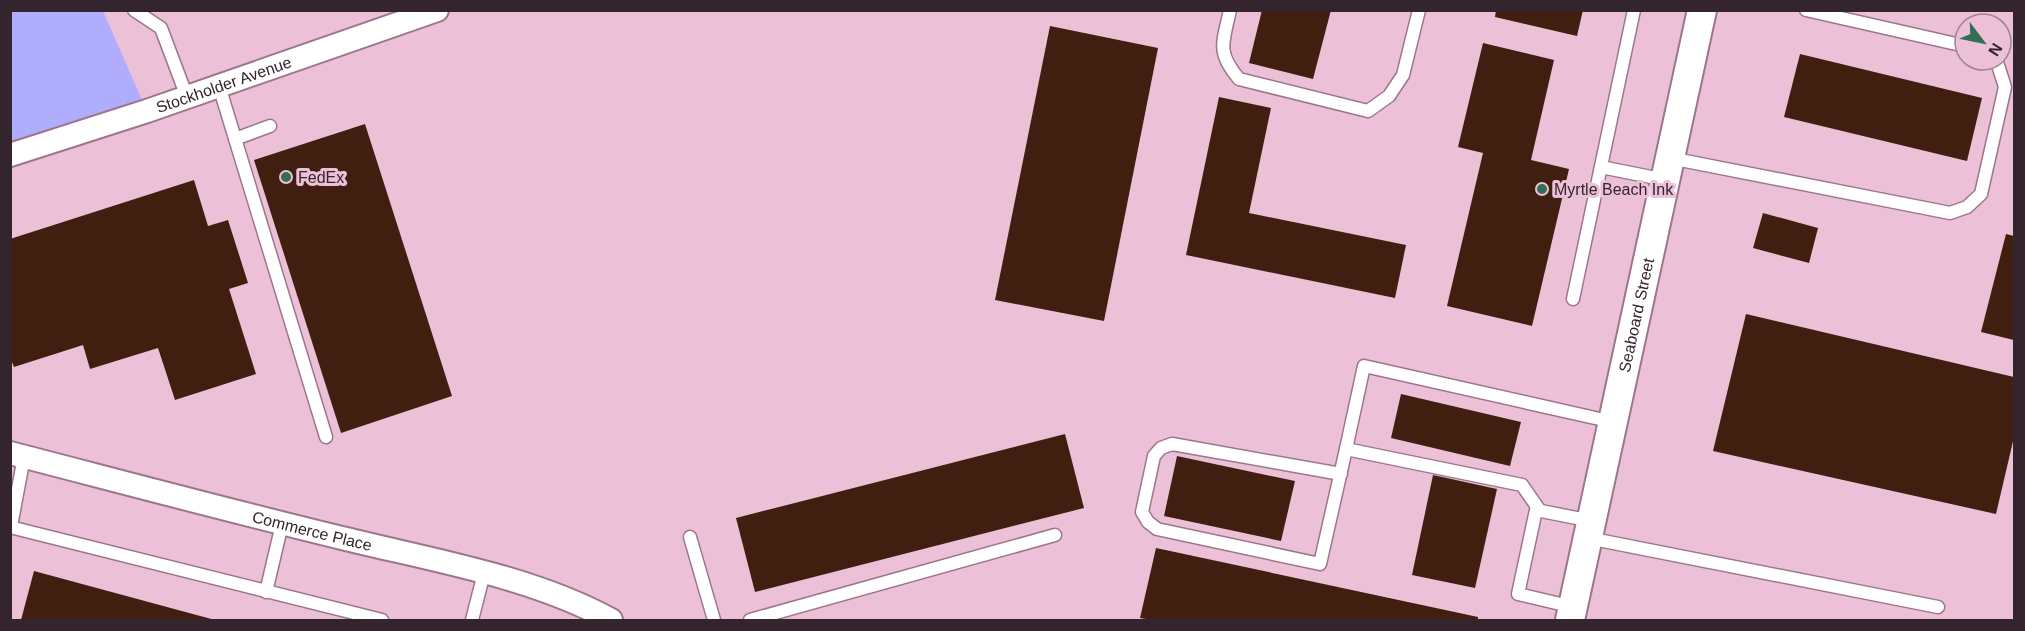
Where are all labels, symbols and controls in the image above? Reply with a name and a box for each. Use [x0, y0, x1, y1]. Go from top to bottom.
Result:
north arrow [1953, 12, 2013, 72]
text: N [1985, 40, 2006, 59]
street label: Stockholder Avenue [154, 53, 294, 116]
place label: FedEx [298, 169, 344, 186]
marker: FedEx [279, 170, 293, 184]
place label: Myrtle Beach Ink [1554, 181, 1674, 198]
marker: Myrtle Beach Ink [1535, 182, 1549, 196]
street label: Seaboard Street [1615, 256, 1657, 374]
street label: Commerce Place [251, 508, 374, 553]

